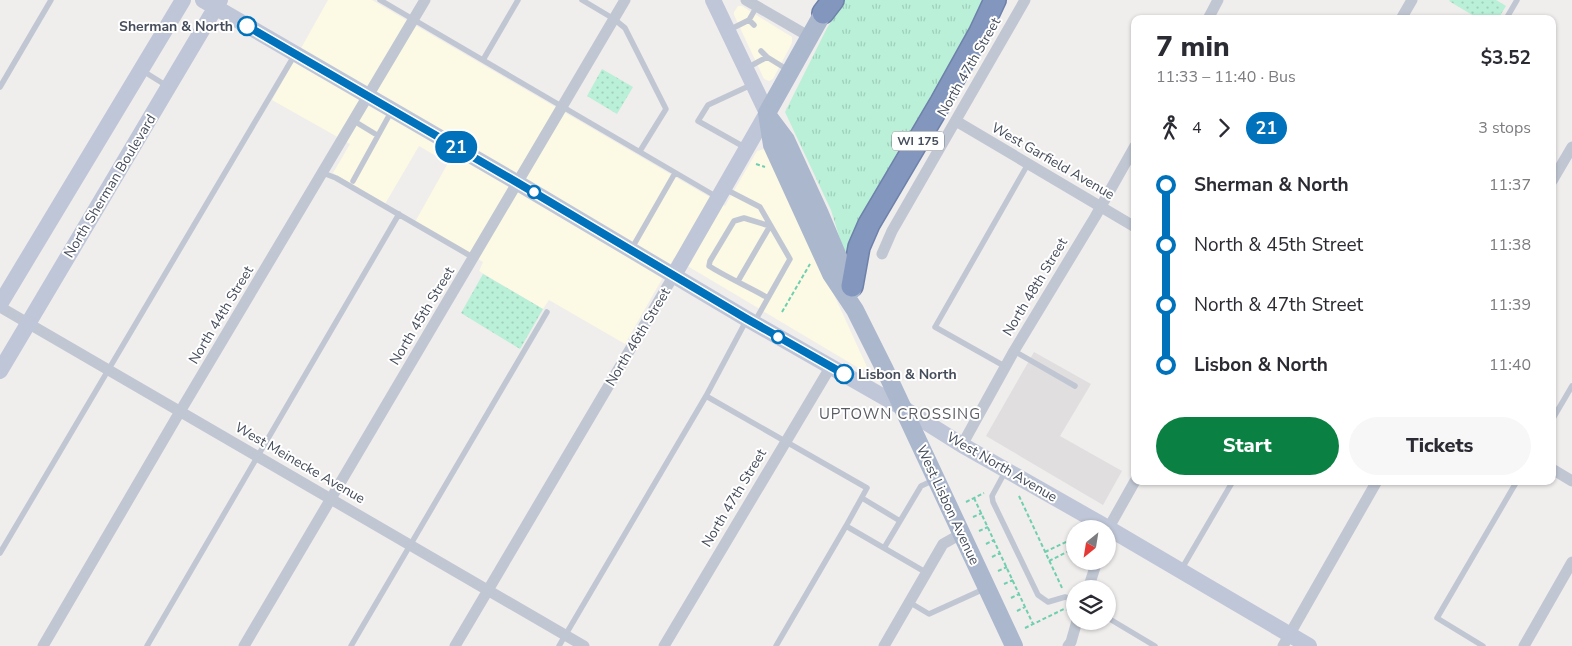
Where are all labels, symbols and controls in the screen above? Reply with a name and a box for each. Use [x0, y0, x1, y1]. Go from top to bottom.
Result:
street label: North 47th Street [933, 14, 1005, 120]
marker: Sherman & North [237, 16, 257, 36]
place label: Sherman & North [119, 17, 233, 36]
text: 7 min [1156, 28, 1230, 66]
text: $3.52 [1481, 45, 1531, 71]
text: 11:33 – 11:40 · Bus [1156, 66, 1296, 88]
street label: North Sherman Boulevard [60, 111, 160, 261]
icon: walk [1156, 114, 1184, 142]
icon: forward [1210, 114, 1238, 142]
text: 21 [1256, 116, 1277, 140]
text: 4 [1192, 117, 1202, 139]
text: 3 stops [1478, 117, 1531, 139]
street label: West Garfield Avenue [988, 118, 1118, 204]
line badge: 21 [434, 131, 478, 163]
road number: WI 175 [892, 132, 944, 150]
text: 21 [445, 135, 467, 159]
text: Sherman & North [1194, 172, 1349, 198]
text: 11:37 [1489, 174, 1531, 196]
unlabelled marker [527, 185, 541, 199]
text: North & 45th Street [1194, 232, 1363, 258]
street label: North 48th Street [998, 234, 1072, 340]
text: 11:38 [1489, 234, 1531, 256]
street label: North 44th Street [184, 262, 258, 368]
street label: North 45th Street [385, 263, 459, 369]
street label: North 46th Street [601, 284, 675, 390]
text: North & 47th Street [1194, 292, 1363, 318]
text: 11:39 [1489, 294, 1531, 316]
unlabelled marker [771, 330, 785, 344]
text: Lisbon & North [1194, 352, 1328, 378]
text: 11:40 [1489, 354, 1531, 376]
marker: Lisbon & North [834, 364, 854, 384]
place label: Lisbon & North [858, 365, 957, 384]
district label: UPTOWN CROSSING [819, 404, 981, 424]
button: Start [1156, 417, 1339, 475]
button: Tickets [1349, 417, 1531, 475]
street label: West Meinecke Avenue [231, 418, 369, 508]
street label: West North Avenue [943, 428, 1061, 506]
street label: West Lisbon Avenue [912, 442, 984, 568]
street label: North 47th Street [697, 445, 771, 551]
north arrow [1066, 520, 1116, 570]
map controls [1066, 520, 1116, 630]
button: layers [1066, 580, 1116, 630]

